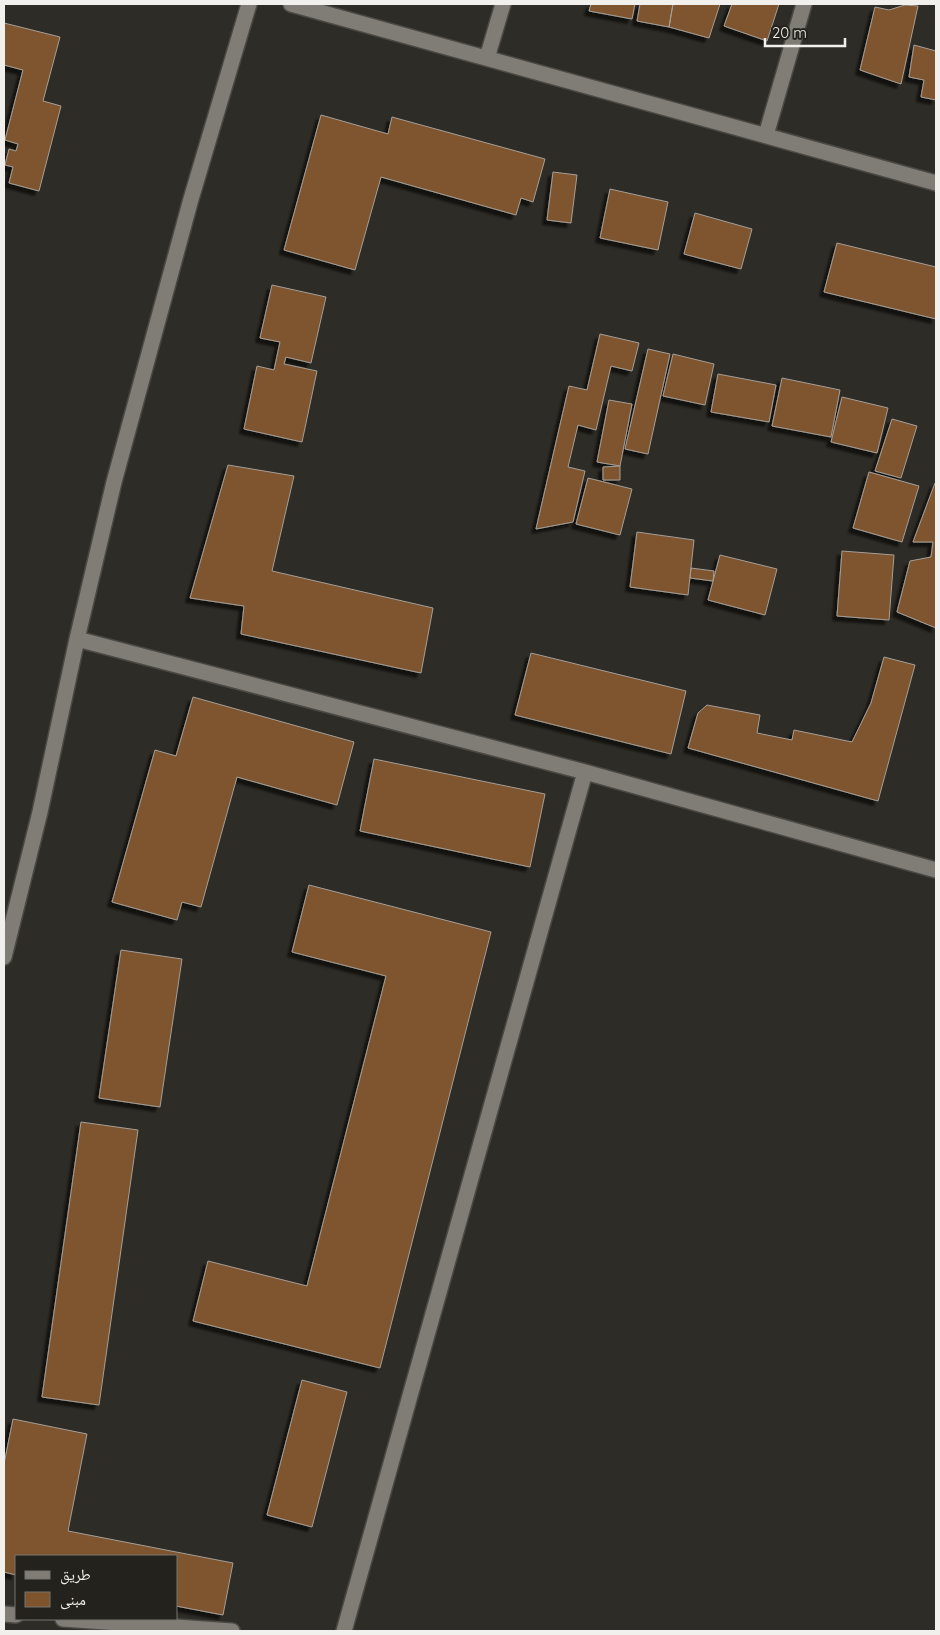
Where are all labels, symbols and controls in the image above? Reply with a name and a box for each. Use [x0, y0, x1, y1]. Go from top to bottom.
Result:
scale bar [765, 15, 845, 47]
text: 20 m [772, 23, 807, 42]
legend [15, 1555, 178, 1620]
text: طريق [60, 1565, 91, 1585]
text: مبنى [60, 1590, 86, 1610]

